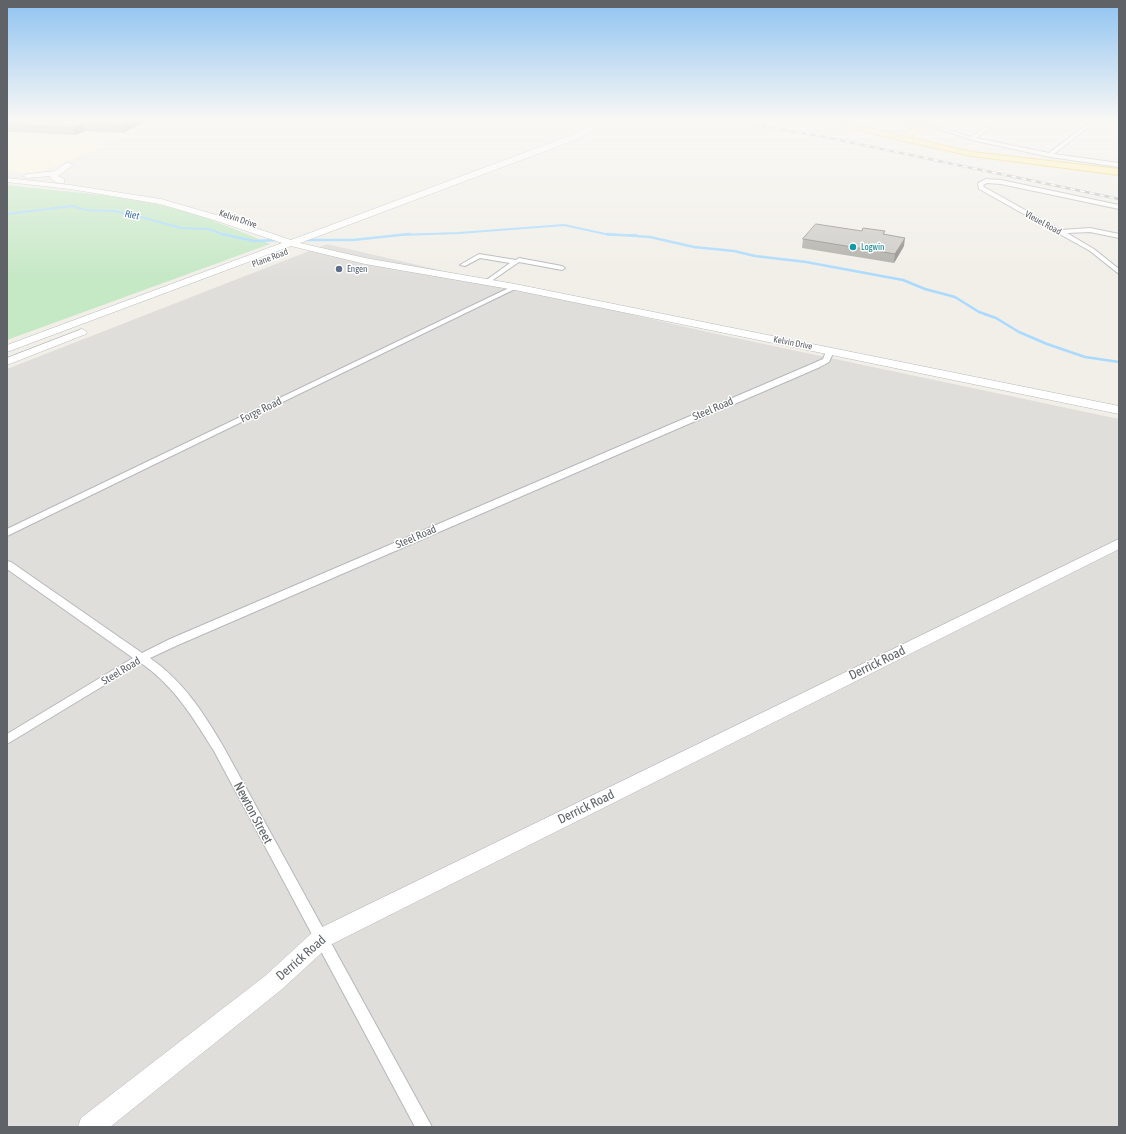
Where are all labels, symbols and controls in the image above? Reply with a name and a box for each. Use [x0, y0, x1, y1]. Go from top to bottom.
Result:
street label: Kelvin Drive [218, 207, 258, 231]
water label: Riet [124, 208, 140, 222]
street label: Vleuel Road [1023, 209, 1063, 237]
marker: Logwin [848, 242, 858, 252]
place label: Logwin [861, 242, 884, 252]
street label: Plane Road [250, 246, 290, 270]
marker: Engen [334, 264, 344, 274]
place label: Engen [347, 264, 367, 274]
street label: Kelvin Drive [773, 334, 813, 352]
street label: Forge Road [238, 394, 284, 426]
street label: Steel Road [691, 395, 735, 423]
street label: Steel Road [394, 523, 438, 551]
street label: Derrick Road [846, 643, 908, 683]
street label: Steel Road [99, 654, 143, 688]
street label: Newton Street [230, 780, 276, 846]
street label: Derrick Road [555, 787, 617, 827]
street label: Derrick Road [273, 932, 329, 984]

